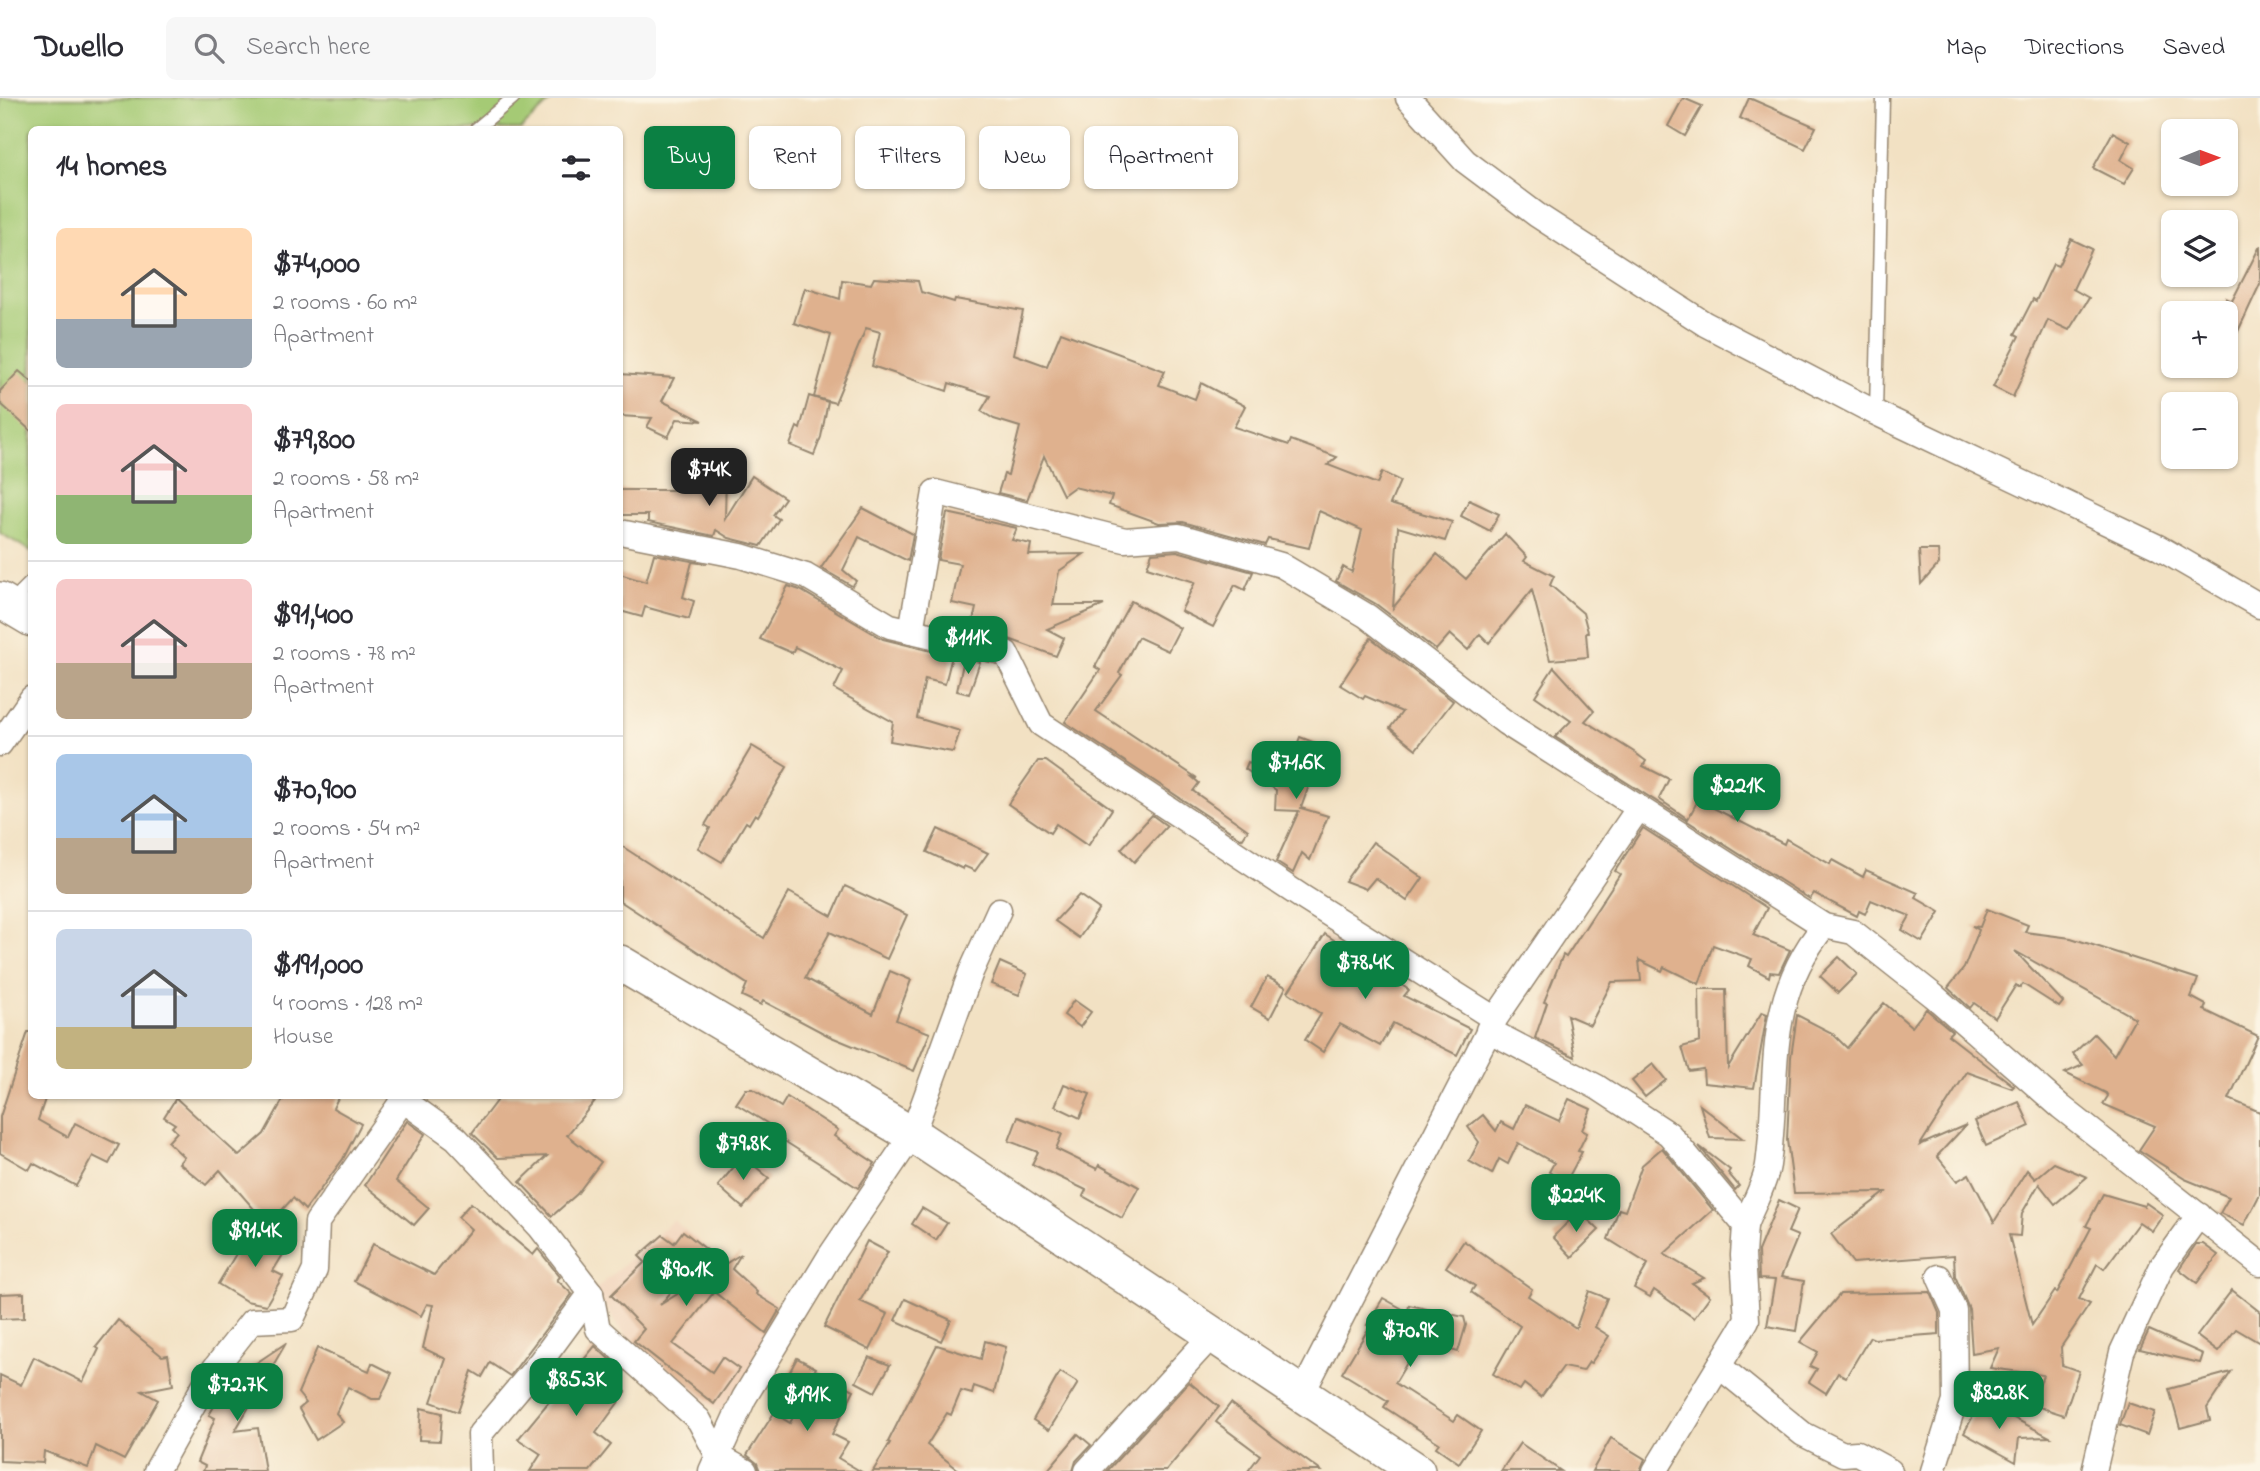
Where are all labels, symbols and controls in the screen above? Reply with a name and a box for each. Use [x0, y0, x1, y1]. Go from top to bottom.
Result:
search box [166, 17, 656, 80]
text: Dwello [35, 24, 124, 72]
icon: search [190, 29, 228, 67]
text: Search here [246, 29, 370, 67]
text: Map [1946, 31, 1987, 66]
text: Directions [2025, 31, 2124, 66]
text: Saved [2162, 31, 2225, 66]
north arrow [2161, 119, 2238, 196]
map controls [2161, 119, 2238, 469]
chip: Buy [644, 126, 735, 189]
chip: Rent [749, 126, 841, 189]
chip: Filters [855, 126, 965, 189]
chip: New [979, 126, 1070, 189]
chip: Apartment [1084, 126, 1238, 189]
text: 14 homes [56, 146, 167, 190]
icon: filters [557, 149, 595, 187]
button: layers [2161, 210, 2238, 287]
text: $74,000 [273, 243, 360, 287]
icon: home [112, 256, 196, 340]
text: 2 rooms · 60 m² [273, 287, 418, 320]
button: + [2161, 301, 2238, 378]
text: Apartment [273, 320, 374, 353]
button: − [2161, 392, 2238, 469]
text: $79,800 [273, 419, 355, 463]
icon: home [112, 432, 196, 516]
pin: $74K [668, 448, 750, 508]
text: $74K [687, 454, 731, 487]
text: 2 rooms · 58 m² [273, 463, 419, 496]
text: Apartment [273, 496, 374, 529]
text: $91,400 [273, 594, 353, 638]
icon: home [112, 607, 196, 691]
pin: $111K [919, 616, 1017, 676]
text: $111K [944, 622, 992, 655]
text: 2 rooms · 78 m² [273, 638, 416, 671]
text: Apartment [273, 671, 374, 704]
pin: $71.6K [1239, 742, 1353, 801]
text: $71.6K [1268, 747, 1324, 780]
pin: $221K [1688, 764, 1786, 824]
text: $70,900 [273, 769, 357, 813]
text: $221K [1709, 770, 1765, 803]
icon: home [112, 782, 196, 866]
text: 2 rooms · 54 m² [273, 813, 420, 846]
text: Apartment [273, 846, 374, 879]
pin: $78.4K [1308, 942, 1422, 1001]
text: $191,000 [273, 944, 363, 988]
text: $78.4K [1336, 947, 1394, 980]
icon: home [112, 957, 196, 1041]
text: 4 rooms · 128 m² [273, 988, 423, 1021]
text: House [273, 1021, 333, 1054]
pin: $79.8K [686, 1122, 800, 1182]
text: $79.8K [716, 1128, 770, 1161]
pin: $224K [1527, 1174, 1625, 1234]
text: $224K [1547, 1180, 1605, 1213]
pin: $91.4K [198, 1210, 312, 1269]
text: $91.4K [228, 1215, 282, 1248]
pin: $90.1K [629, 1248, 743, 1308]
text: $90.1K [659, 1254, 713, 1287]
pin: $70.9K [1353, 1310, 1467, 1369]
text: $70.9K [1382, 1315, 1438, 1348]
pin: $85.3K [519, 1358, 633, 1418]
pin: $72.7K [180, 1364, 294, 1423]
text: $85.3K [545, 1364, 607, 1397]
text: $72.7K [207, 1369, 267, 1402]
pin: $82.8K [1942, 1372, 2056, 1431]
pin: $191K [758, 1374, 856, 1433]
text: $82.8K [1970, 1377, 2028, 1410]
text: $191K [784, 1379, 830, 1412]

